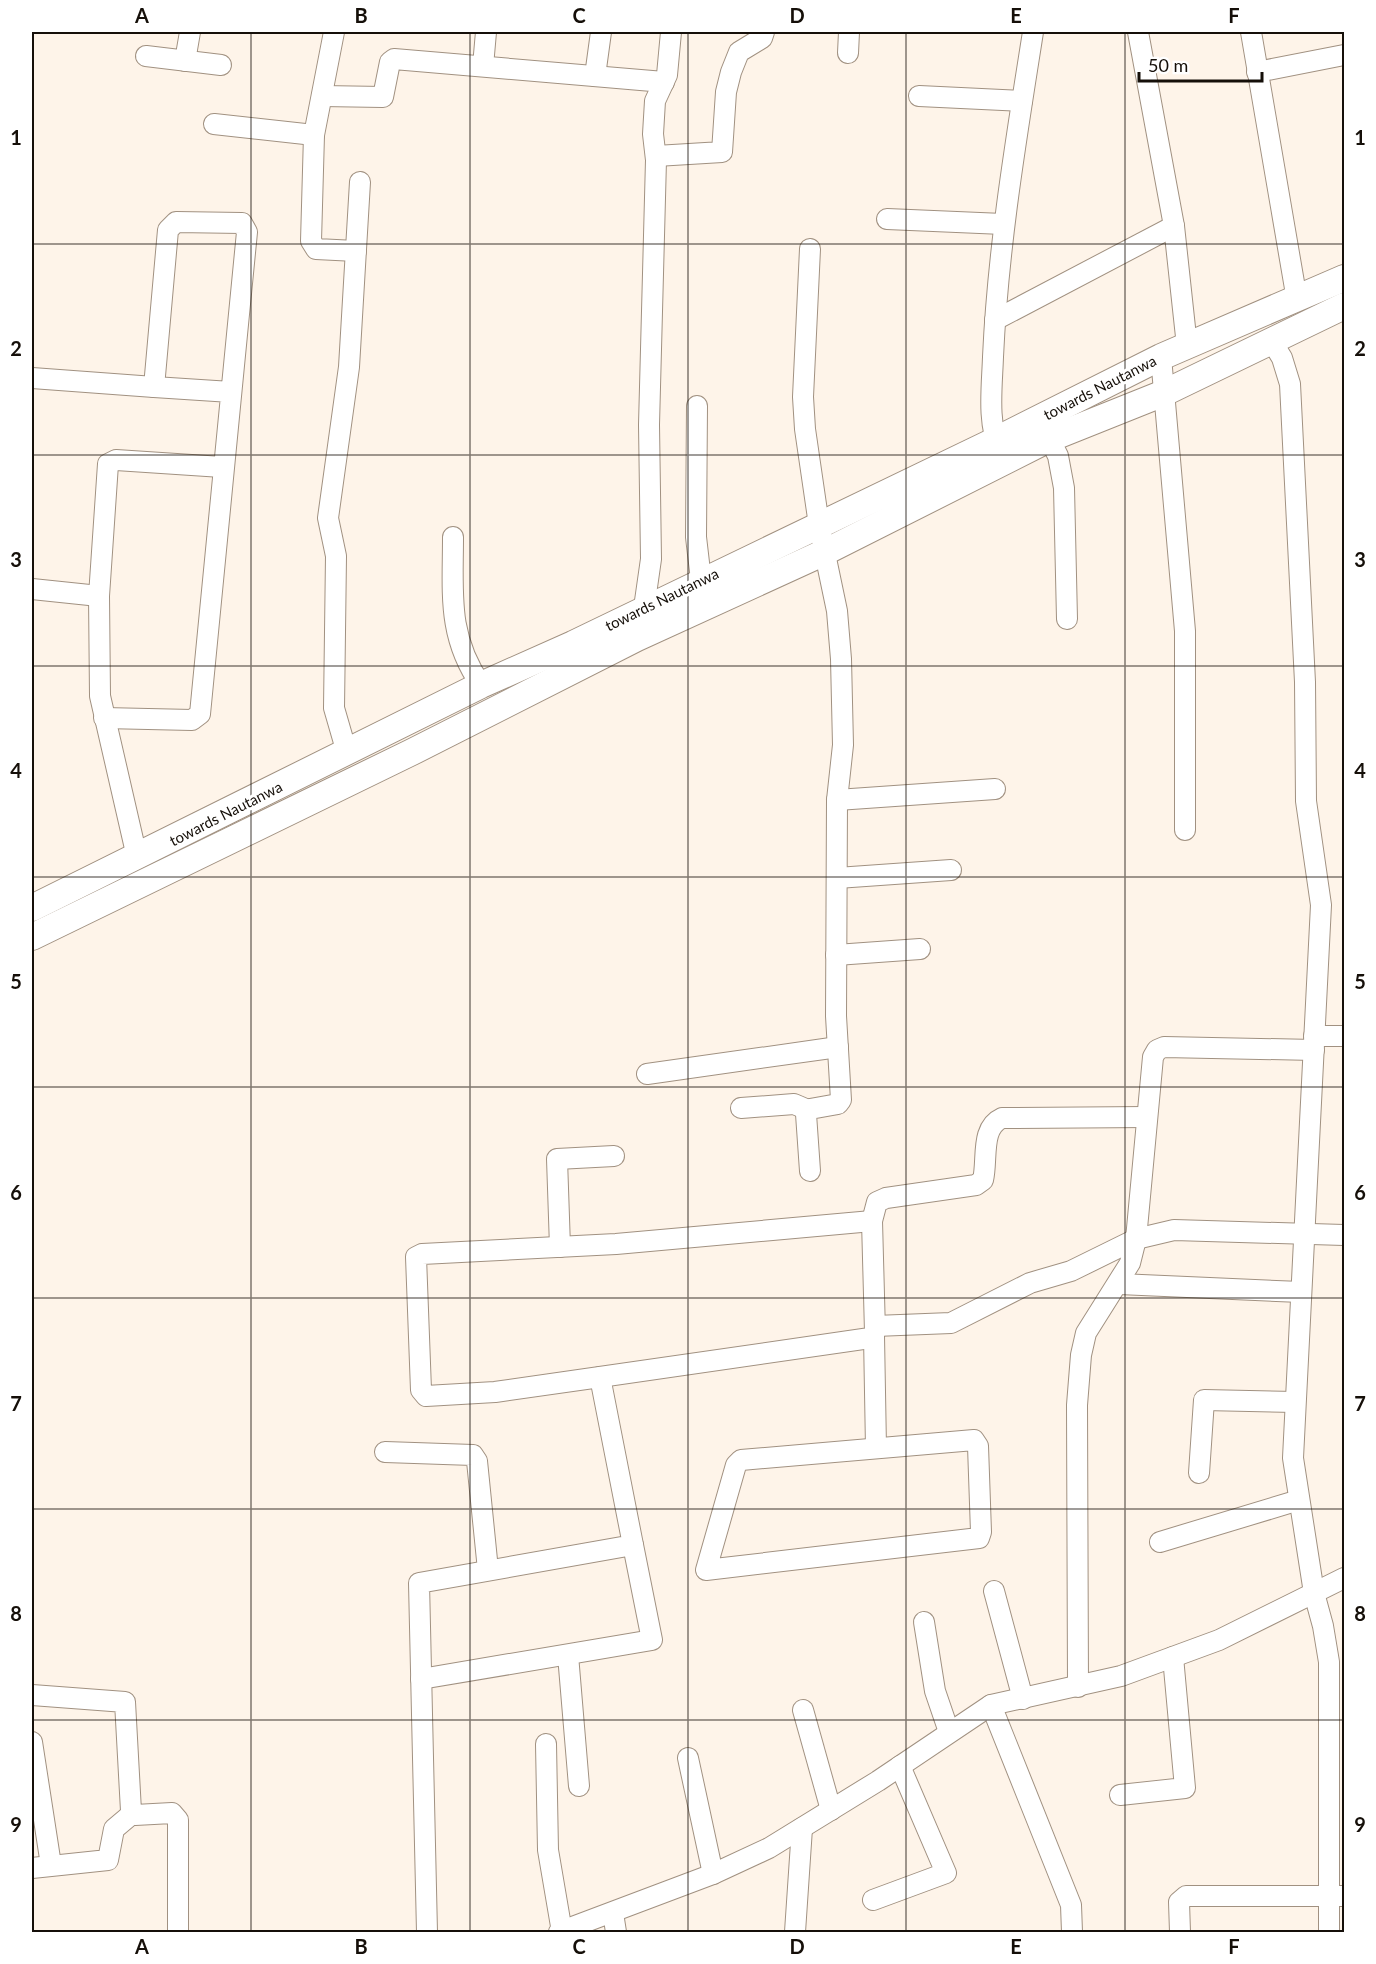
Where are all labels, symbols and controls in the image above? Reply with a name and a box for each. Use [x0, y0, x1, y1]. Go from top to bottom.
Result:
text: A [134, 3, 149, 27]
text: B [354, 3, 368, 27]
text: C [572, 3, 586, 27]
text: D [789, 3, 805, 27]
text: E [1010, 3, 1022, 27]
text: F [1228, 3, 1240, 27]
scale bar [1139, 45, 1262, 83]
text: 50 m [1148, 54, 1188, 76]
text: 1 [10, 125, 22, 149]
text: 1 [1354, 125, 1366, 149]
text: 2 [10, 336, 22, 360]
text: 2 [1354, 336, 1366, 360]
street label: towards Nautanwa [1040, 351, 1159, 423]
text: 3 [10, 547, 22, 571]
text: 3 [1354, 547, 1366, 571]
street label: towards Nautanwa [602, 564, 721, 634]
text: 4 [10, 758, 22, 782]
text: 4 [1354, 758, 1366, 782]
street label: towards Nautanwa [166, 777, 285, 849]
text: 5 [10, 969, 22, 993]
text: 5 [1354, 969, 1366, 993]
text: 6 [10, 1180, 22, 1204]
text: 6 [1354, 1180, 1366, 1204]
text: 7 [10, 1391, 22, 1415]
text: 7 [1354, 1391, 1366, 1415]
text: 8 [10, 1601, 22, 1625]
text: 8 [1354, 1601, 1366, 1625]
text: 9 [10, 1812, 22, 1836]
text: 9 [1354, 1812, 1366, 1836]
text: A [134, 1934, 149, 1958]
text: B [354, 1934, 368, 1958]
text: C [572, 1934, 586, 1958]
text: D [789, 1934, 805, 1958]
text: E [1010, 1934, 1022, 1958]
text: F [1228, 1934, 1240, 1958]

